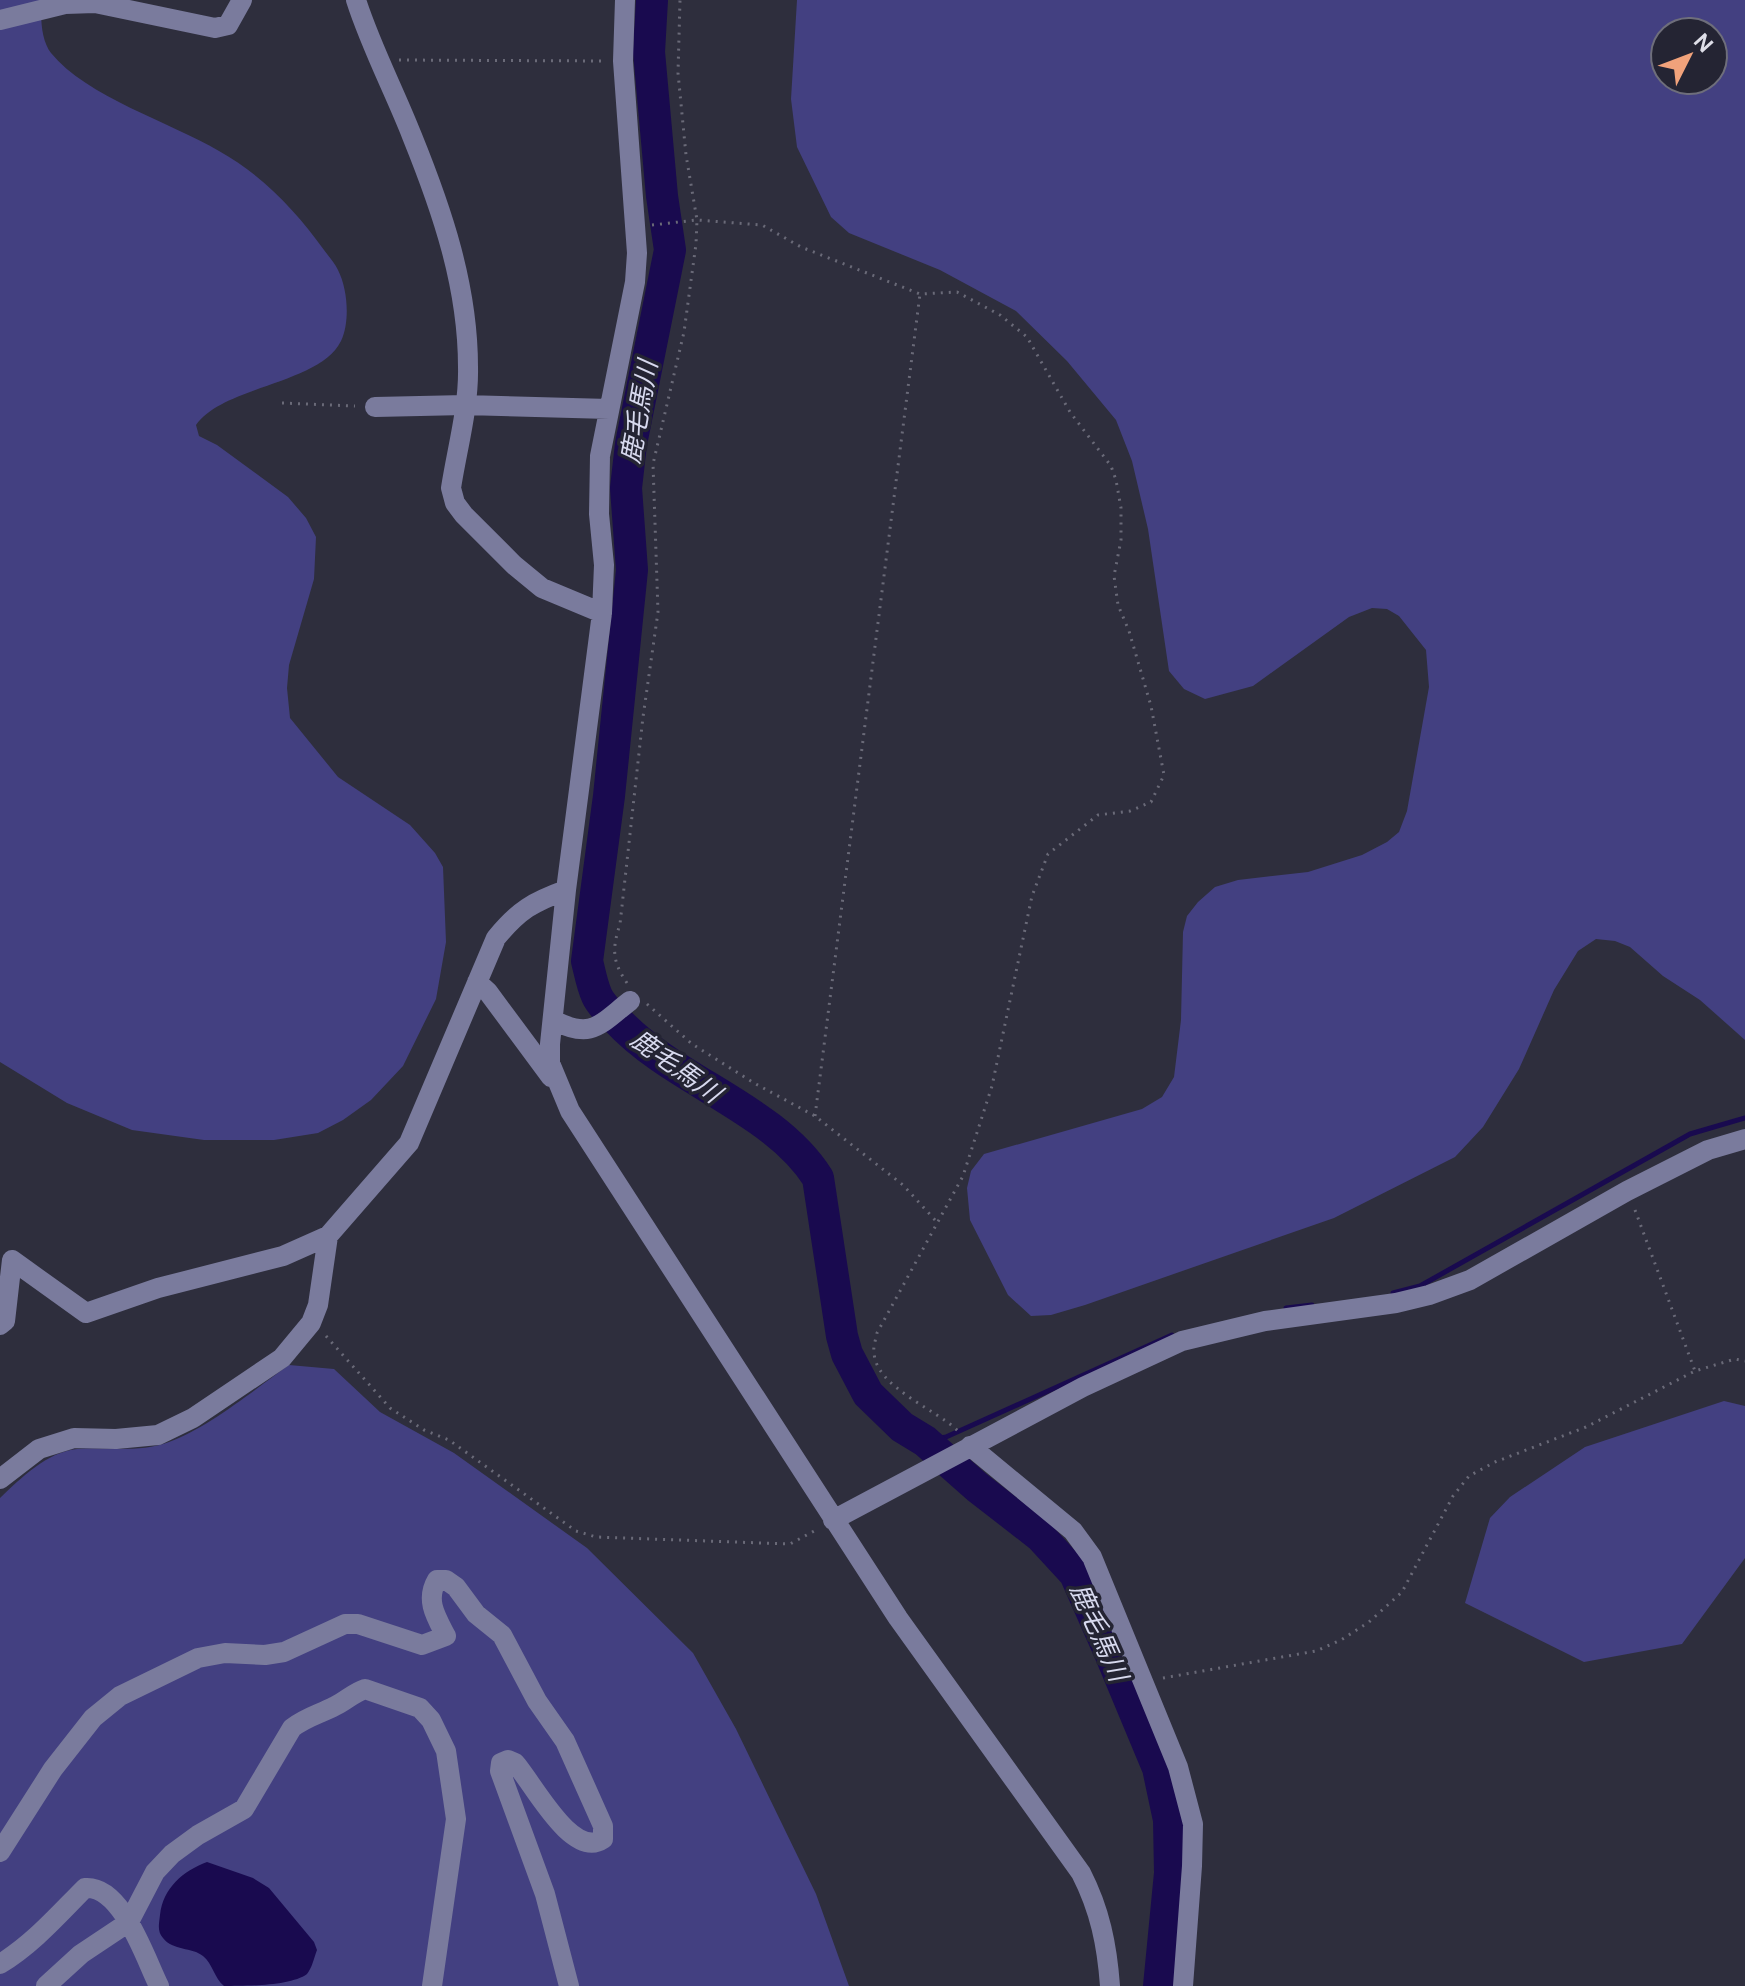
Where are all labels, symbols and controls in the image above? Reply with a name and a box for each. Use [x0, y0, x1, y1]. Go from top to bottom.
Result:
north arrow [1649, 16, 1729, 96]
text: N [1687, 27, 1720, 59]
water label: 鹿毛馬川 [613, 355, 665, 466]
water label: 鹿毛馬川 [624, 1022, 730, 1112]
water label: 鹿毛馬川 [1062, 1578, 1137, 1689]

